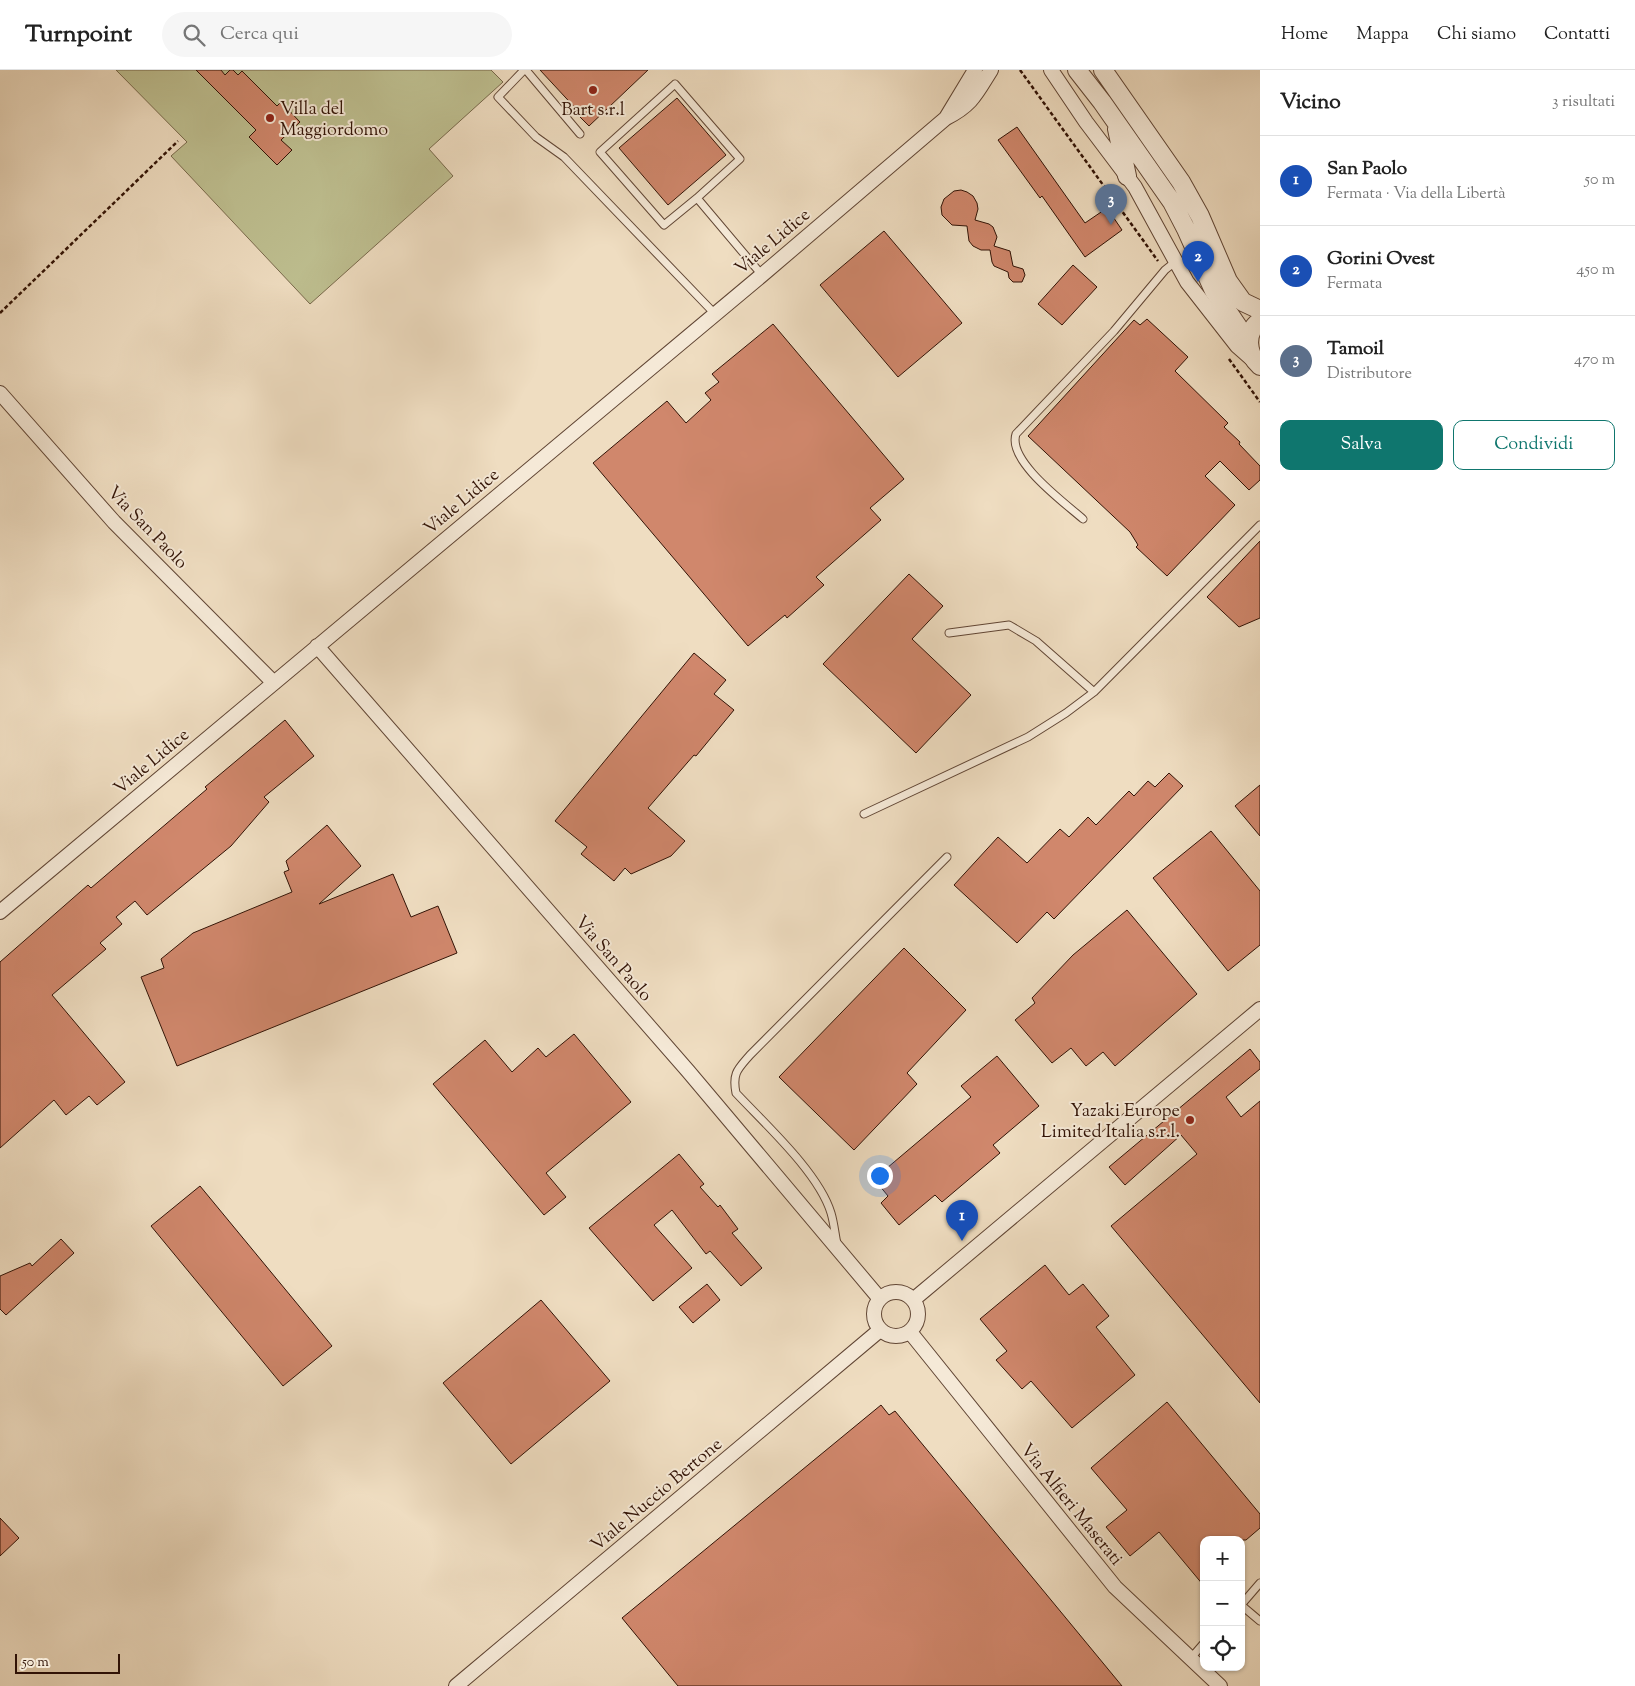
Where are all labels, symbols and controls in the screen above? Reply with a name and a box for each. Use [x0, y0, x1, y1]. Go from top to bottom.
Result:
search box [162, 12, 512, 57]
text: Turnpoint [25, 18, 132, 52]
icon: search [180, 21, 208, 49]
text: Cerca qui [220, 21, 299, 48]
text: Home [1281, 22, 1328, 48]
text: Mappa [1356, 22, 1409, 48]
text: Chi siamo [1437, 22, 1516, 48]
text: Contatti [1544, 22, 1610, 48]
marker: Bart s.r.l [587, 84, 599, 96]
text: Vicino [1280, 88, 1341, 118]
text: 3 risultati [1552, 91, 1615, 114]
place label: Villa del Maggiordomo [280, 97, 388, 144]
place label: Bart s.r.l [561, 98, 625, 124]
marker: Villa del Maggiordomo [264, 112, 276, 124]
text: San Paolo [1327, 156, 1407, 183]
text: 1 [1293, 169, 1299, 192]
text: 50 m [1584, 169, 1615, 192]
text: Fermata · Via della Libertà [1327, 183, 1506, 206]
pin: 3 [1095, 184, 1127, 225]
street label: Viale Lidice [730, 203, 817, 282]
pin: 2 [1182, 241, 1214, 282]
text: Gorini Ovest [1327, 246, 1435, 273]
text: 2 [1292, 259, 1300, 282]
text: 450 m [1576, 259, 1615, 282]
text: Fermata [1327, 273, 1382, 296]
text: Tamoil [1327, 336, 1384, 363]
text: 3 [1293, 349, 1299, 372]
text: 470 m [1574, 349, 1615, 372]
text: Distributore [1327, 363, 1412, 386]
button: Salva [1280, 420, 1443, 470]
button: Condividi [1453, 420, 1615, 470]
street label: Viale Lidice [419, 463, 506, 542]
street label: Via San Paolo [100, 481, 193, 576]
street label: Viale Lidice [109, 723, 196, 802]
street label: Via San Paolo [568, 911, 657, 1008]
place label: Yazaki Europe Limited Italia s.r.l. [1041, 1099, 1180, 1146]
marker: Yazaki Europe Limited Italia s.r.l. [1184, 1114, 1196, 1126]
your location [867, 1163, 893, 1189]
pin: 1 [946, 1200, 978, 1241]
street label: Viale Nuccio Bertone [586, 1433, 729, 1558]
street label: Via Alfieri Maserati [1013, 1439, 1128, 1572]
map controls [1200, 1536, 1245, 1671]
button: + [1200, 1536, 1245, 1581]
button: − [1200, 1581, 1245, 1626]
button: locate [1200, 1626, 1245, 1671]
scale bar [15, 1651, 120, 1674]
text: 50 m [22, 1653, 49, 1673]

